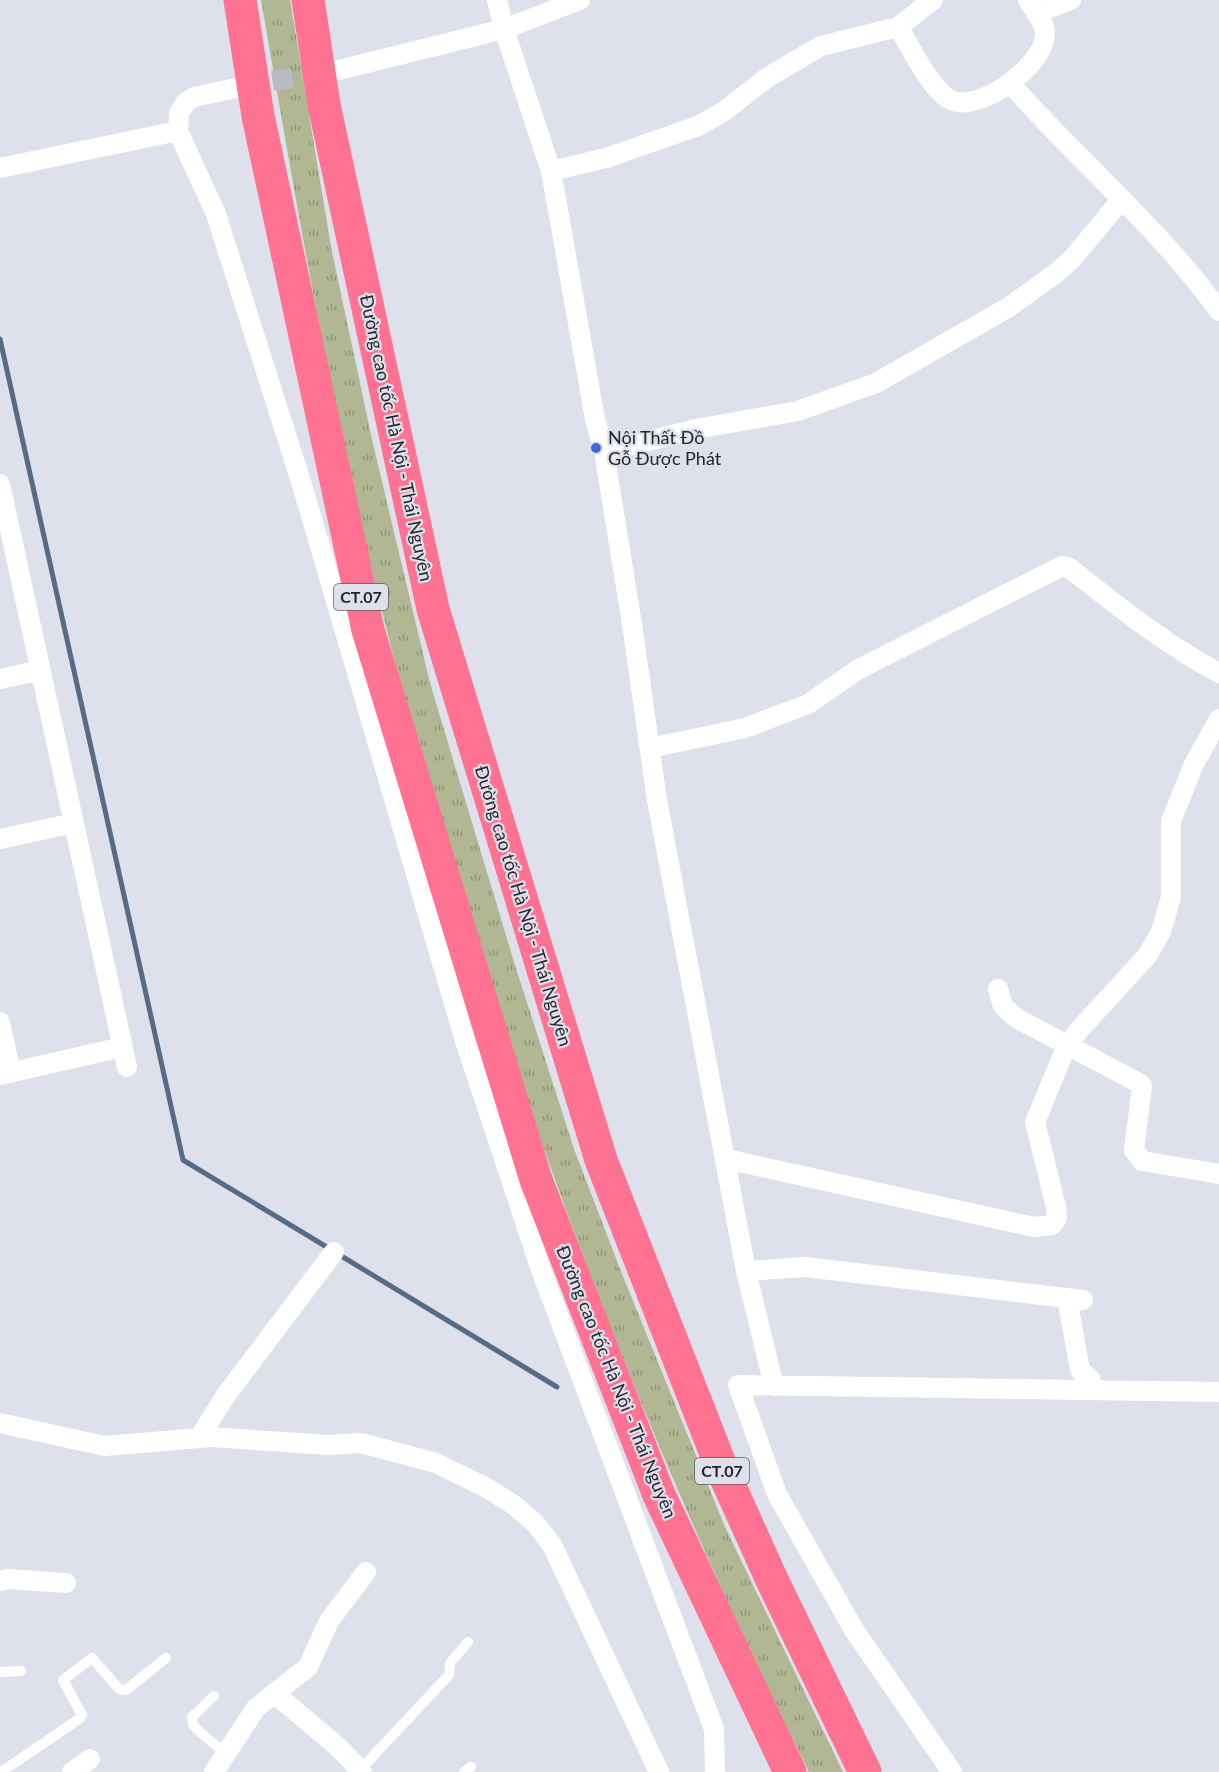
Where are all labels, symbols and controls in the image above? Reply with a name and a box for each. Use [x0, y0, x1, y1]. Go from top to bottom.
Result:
street label: Đường cao tốc Hà Nội - Thái Nguyên [356, 292, 438, 583]
place label: Nội Thất Đồ Gỗ Được Phát [608, 426, 722, 469]
marker: Nội Thất Đồ Gỗ Được Phát [589, 441, 603, 455]
road number: CT.07 [334, 584, 388, 610]
street label: Đường cao tốc Hà Nội - Thái Nguyên [471, 763, 577, 1049]
street label: Đường cao tốc Hà Nội - Thái Nguyên [552, 1242, 682, 1521]
road number: CT.07 [695, 1458, 749, 1484]

